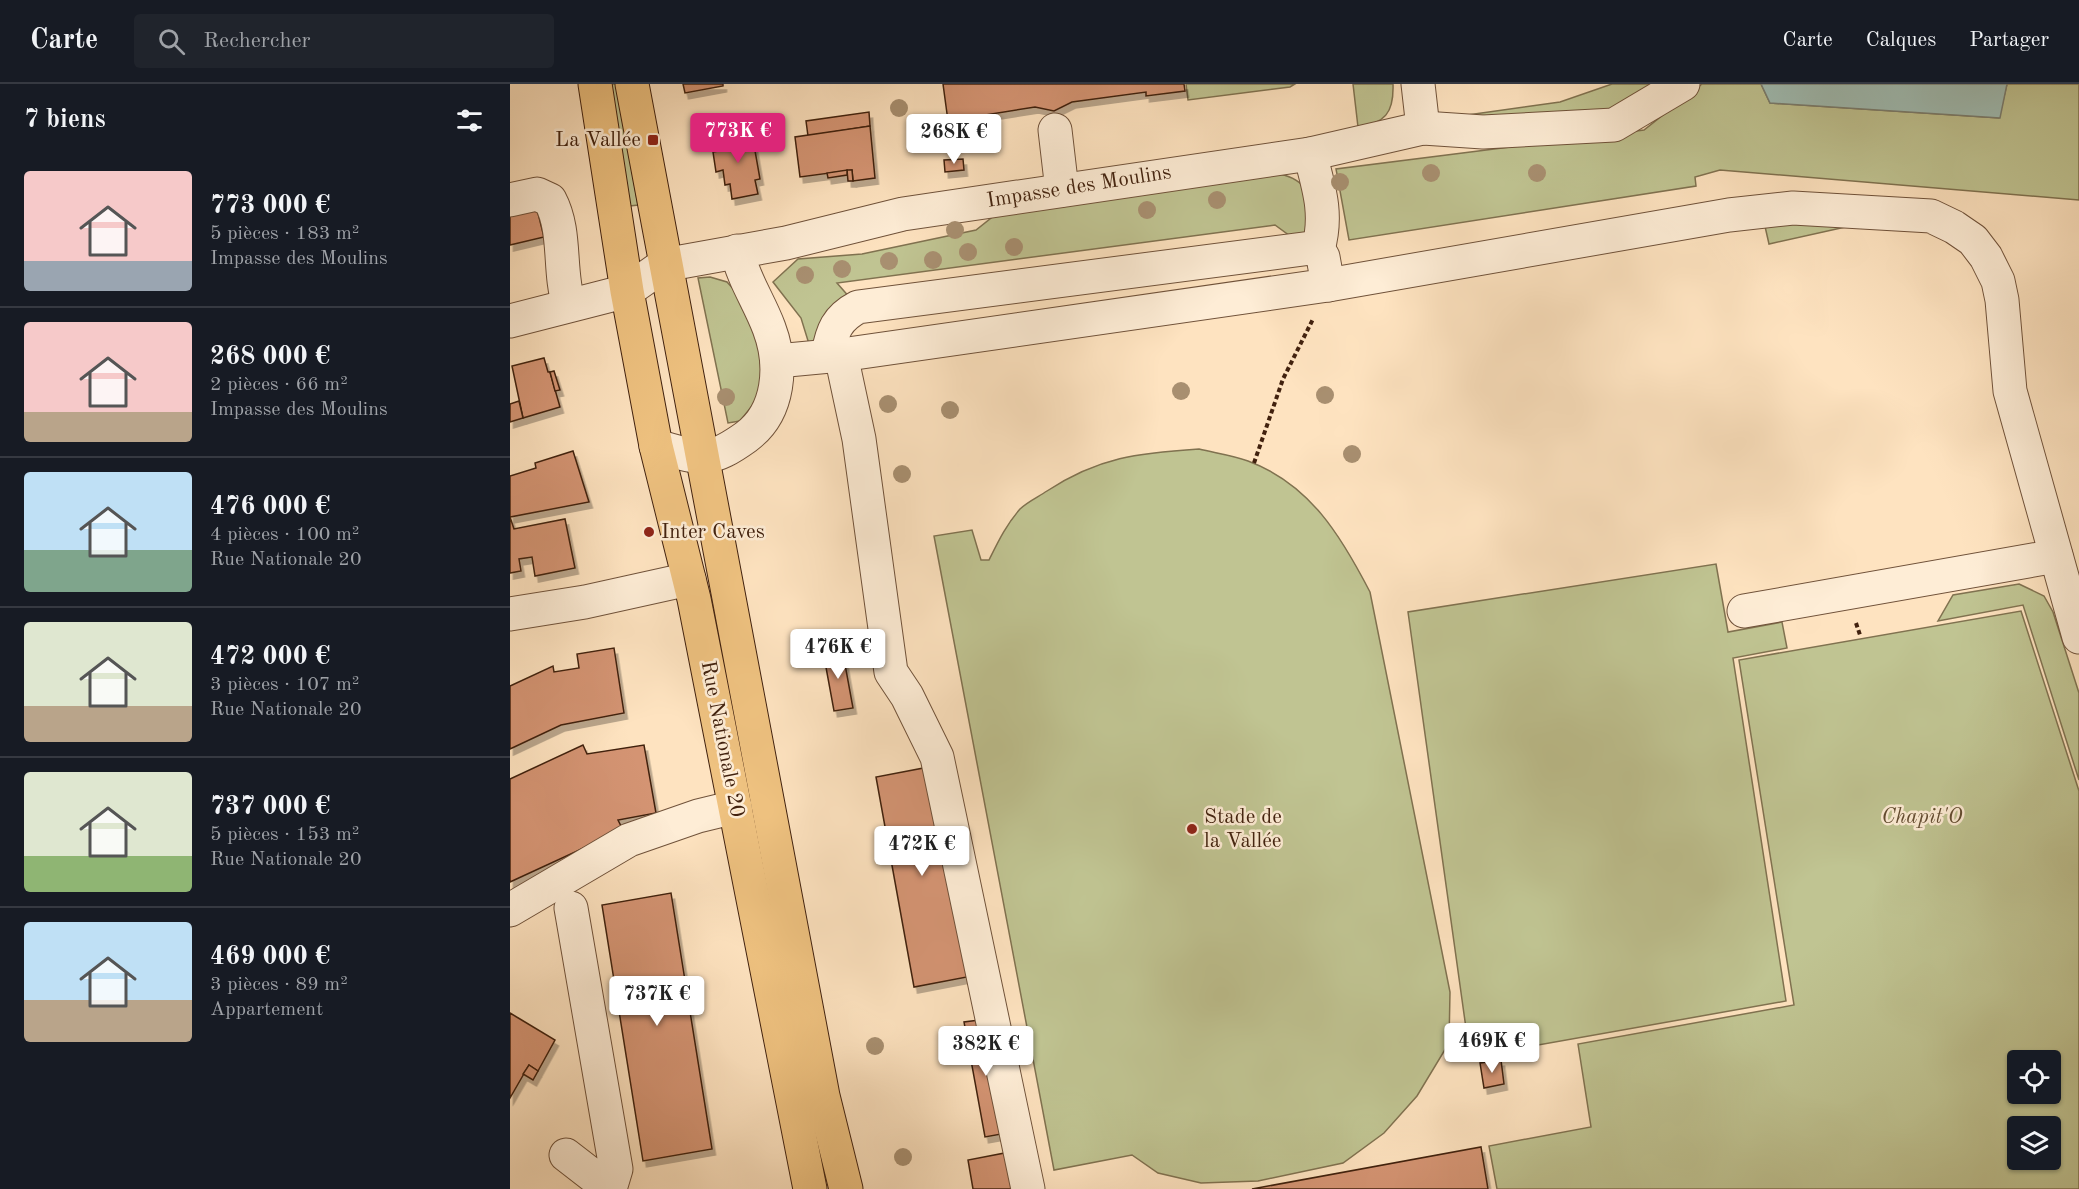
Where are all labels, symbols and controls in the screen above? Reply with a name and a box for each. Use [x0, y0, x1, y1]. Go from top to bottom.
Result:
search box [134, 14, 554, 68]
icon: search [155, 25, 188, 58]
text: Carte [30, 27, 98, 55]
text: Rechercher [203, 30, 311, 52]
text: Carte [1783, 30, 1833, 51]
text: Calques [1866, 30, 1936, 51]
text: Partager [1969, 30, 2049, 51]
icon: filters [453, 104, 486, 137]
text: 7 biens [24, 107, 106, 133]
pin: 773K € [689, 113, 787, 164]
pin: 268K € [905, 114, 1003, 165]
text: 773K € [704, 122, 772, 142]
text: 268K € [920, 123, 988, 143]
place label: La Vallée [555, 130, 641, 151]
marker: La Vallée [646, 133, 660, 147]
street label: Impasse des Moulins [985, 162, 1173, 212]
text: 773 000 € [210, 193, 330, 219]
icon: home [72, 195, 144, 267]
text: 5 pièces · 183 m² [210, 224, 359, 244]
text: Impasse des Moulins [210, 249, 388, 269]
text: 268 000 € [210, 344, 330, 370]
icon: home [72, 346, 144, 418]
text: 2 pièces · 66 m² [210, 375, 348, 395]
text: Impasse des Moulins [210, 400, 388, 420]
text: 476 000 € [210, 494, 330, 520]
icon: home [72, 496, 144, 568]
place label: Inter Caves [661, 522, 765, 543]
text: 4 pièces · 100 m² [210, 525, 359, 545]
marker: Inter Caves [642, 525, 656, 539]
text: Rue Nationale 20 [210, 550, 361, 570]
pin: 476K € [789, 629, 887, 680]
text: 476K € [804, 638, 872, 658]
text: 472 000 € [210, 644, 330, 670]
icon: home [72, 646, 144, 718]
street label: Rue Nationale 20 [697, 659, 747, 819]
text: 3 pièces · 107 m² [210, 675, 359, 695]
text: Rue Nationale 20 [210, 700, 361, 720]
text: 737 000 € [210, 794, 330, 820]
icon: home [72, 796, 144, 868]
place label: Stade de la Vallée [1204, 807, 1282, 852]
park label: Chapit'O [1881, 807, 1963, 828]
marker: Stade de la Vallée [1185, 822, 1199, 836]
text: 5 pièces · 153 m² [210, 825, 359, 845]
pin: 472K € [873, 826, 971, 877]
text: 472K € [888, 835, 956, 855]
text: Rue Nationale 20 [210, 850, 361, 870]
text: 469 000 € [210, 944, 330, 970]
icon: home [72, 946, 144, 1018]
text: 3 pièces · 89 m² [210, 975, 348, 995]
pin: 737K € [608, 976, 706, 1027]
text: 737K € [623, 985, 691, 1005]
text: Appartement [210, 1000, 323, 1020]
pin: 469K € [1443, 1023, 1541, 1074]
pin: 382K € [937, 1026, 1035, 1077]
text: 469K € [1458, 1032, 1526, 1052]
text: 382K € [952, 1035, 1020, 1055]
map controls [2007, 1050, 2061, 1170]
button: locate [2007, 1050, 2061, 1104]
button: layers [2007, 1116, 2061, 1170]

